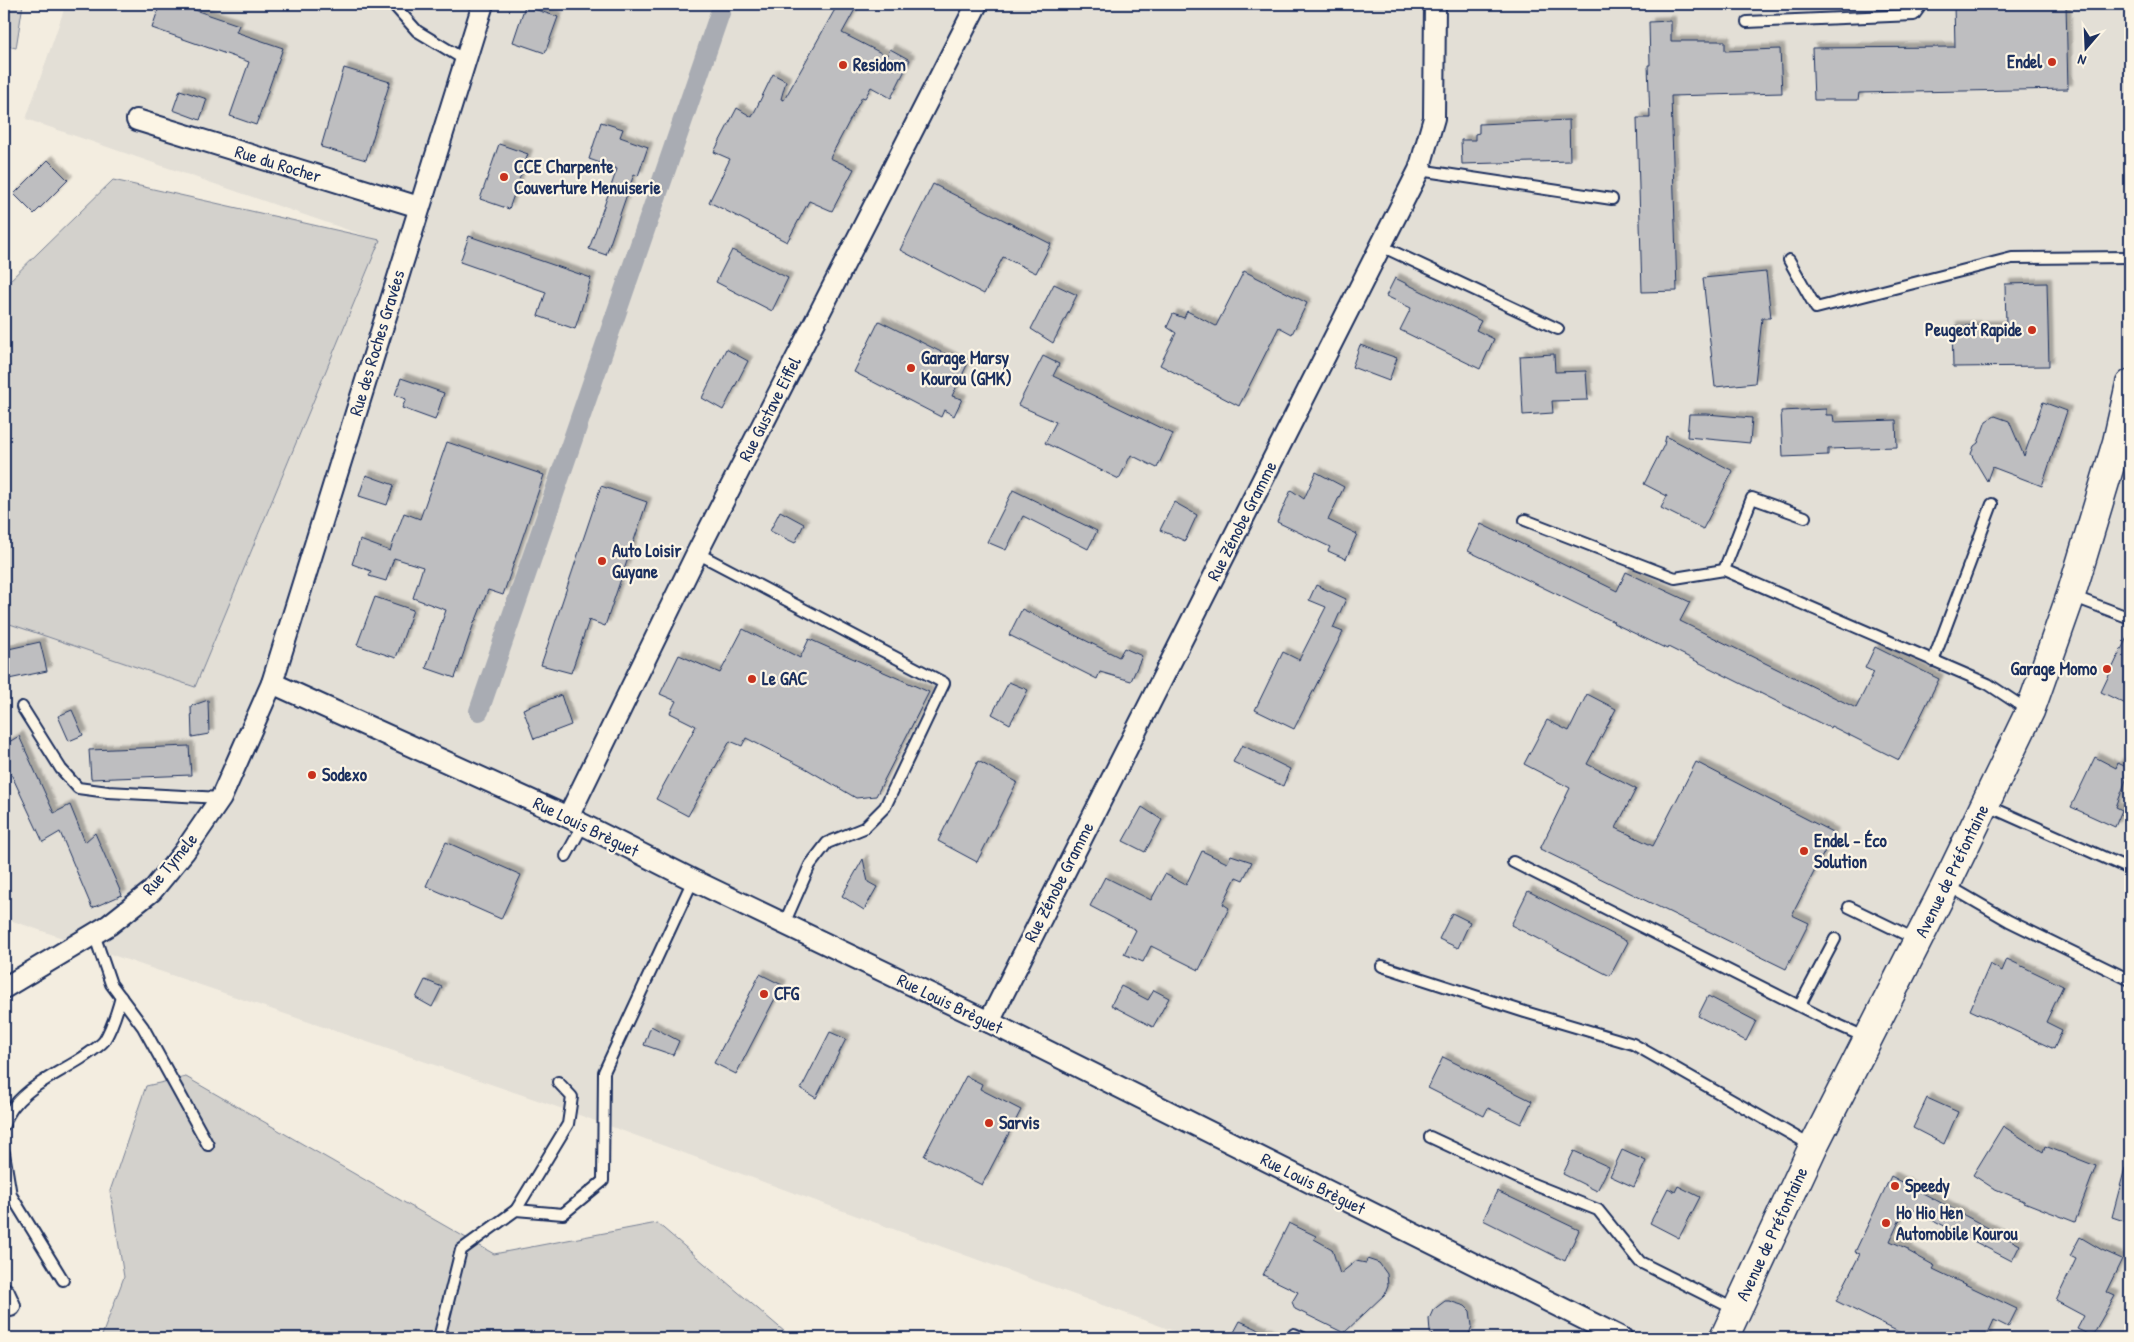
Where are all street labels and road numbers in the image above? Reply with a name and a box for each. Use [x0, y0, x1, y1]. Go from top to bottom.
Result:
street label: Rue du Rocher [232, 139, 324, 189]
street label: Rue des Roches Gravées [342, 267, 411, 419]
street label: Rue Gustave Eiffel [732, 352, 807, 465]
street label: Rue Zénobe Gramme [1201, 457, 1283, 585]
street label: Rue Louis Brèguet [529, 790, 644, 863]
street label: Avenue de Préfontaine [1908, 800, 1995, 942]
street label: Rue Zénobe Gramme [1018, 818, 1100, 946]
street label: Rue Tymele [136, 827, 203, 900]
street label: Rue Louis Brèguet [893, 967, 1008, 1040]
street label: Rue Louis Brèguet [1256, 1146, 1371, 1221]
street label: Avenue de Préfontaine [1730, 1163, 1814, 1305]

